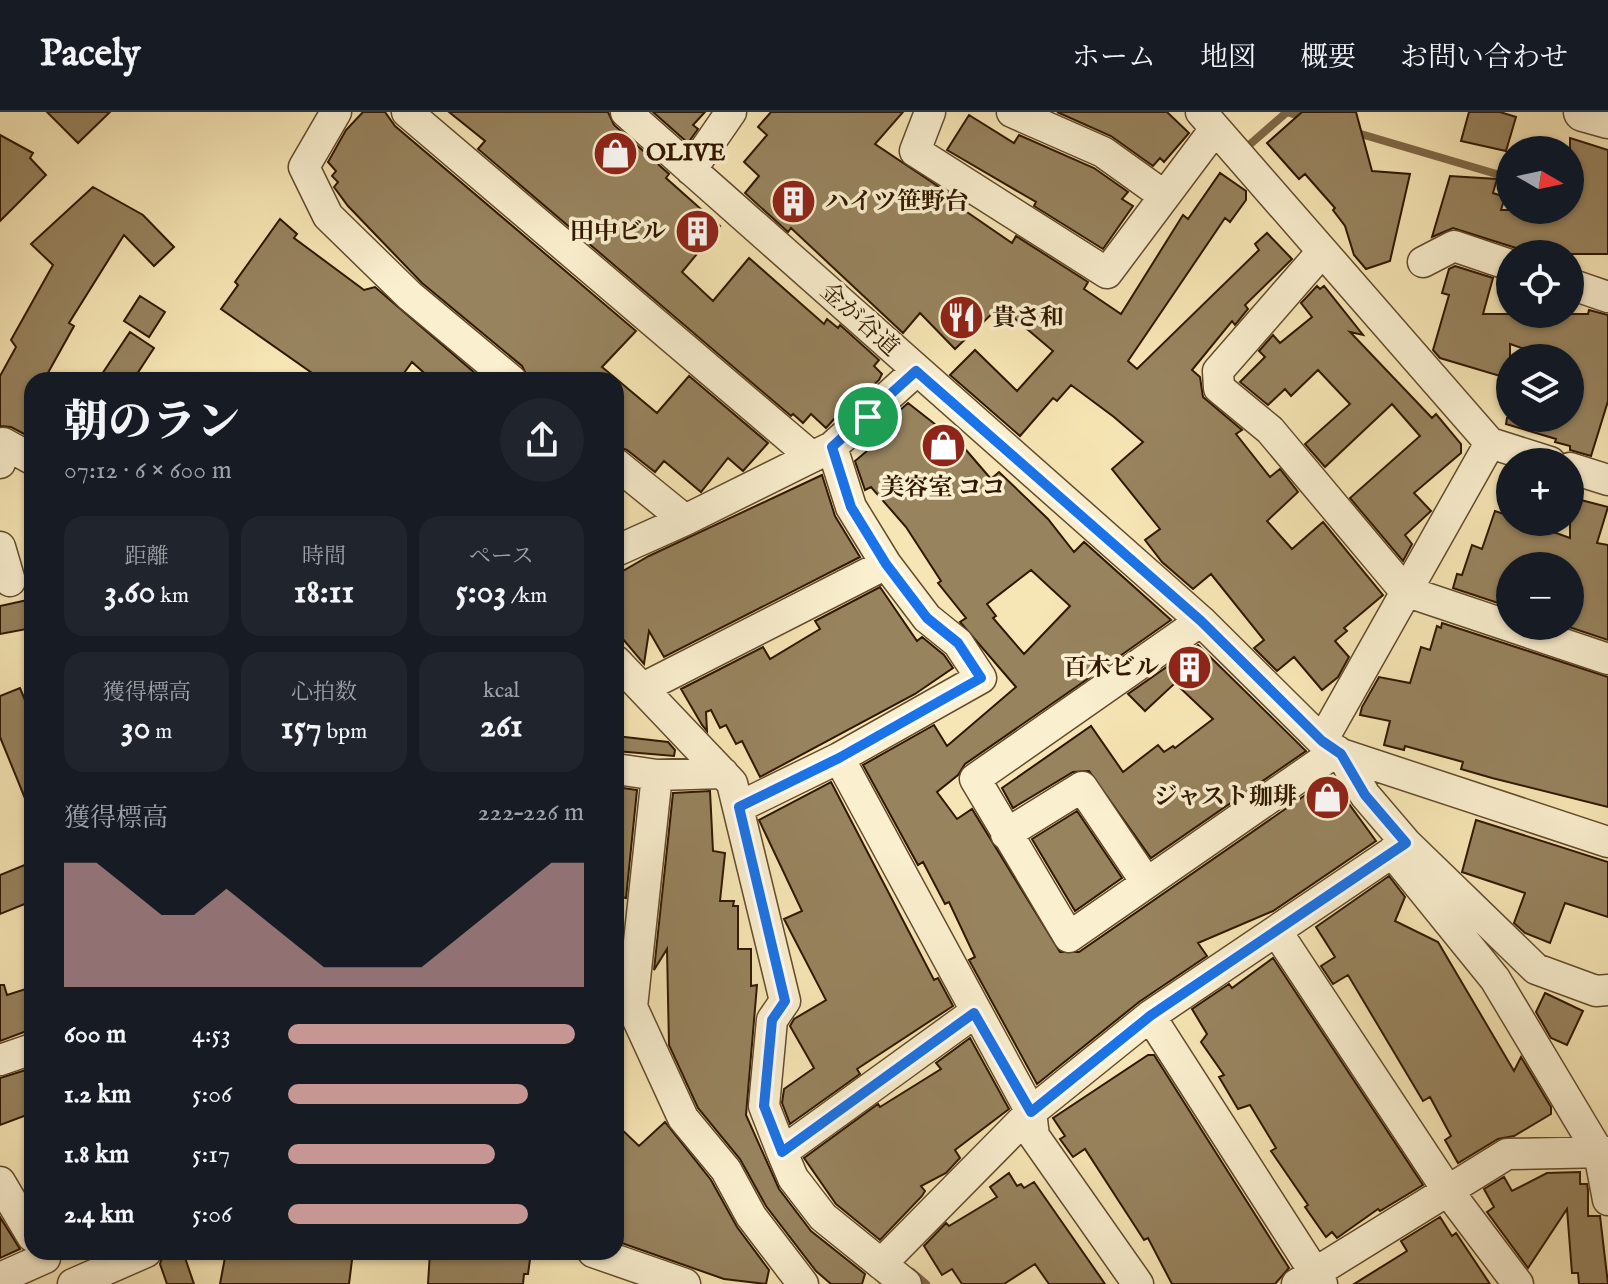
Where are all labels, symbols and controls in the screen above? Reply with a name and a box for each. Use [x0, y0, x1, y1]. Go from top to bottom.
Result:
text: Pacely [40, 31, 141, 79]
text: ホーム [1072, 41, 1156, 76]
text: 地図 [1200, 41, 1256, 76]
text: 概要 [1300, 41, 1356, 76]
text: お問い合わせ [1400, 41, 1568, 76]
shop icon: OLIVE [591, 129, 639, 177]
north arrow [1496, 136, 1584, 224]
map controls [1496, 136, 1584, 640]
place label: OLIVE [646, 138, 726, 169]
building icon: ハイツ笹野台 [770, 178, 818, 226]
place label: ハイツ笹野台 [825, 187, 969, 218]
building icon: 田中ビル [673, 208, 721, 256]
place label: 田中ビル [570, 217, 666, 248]
button: locate [1496, 240, 1584, 328]
street label: 金が谷道 [813, 276, 905, 364]
restaurant icon: 貴さ和 [937, 294, 985, 342]
place label: 貴さ和 [992, 303, 1064, 334]
button: layers [1496, 344, 1584, 432]
pin [834, 383, 902, 451]
icon: arrive [846, 395, 890, 439]
text: 朝のラン [64, 396, 240, 452]
button: share [500, 398, 584, 482]
shop icon: 美容室 ココ [919, 422, 967, 470]
button: + [1496, 448, 1584, 536]
text: 07:12 · 6 × 600 m [64, 454, 232, 487]
place label: 美容室 ココ [880, 473, 1006, 504]
text: 距離 [125, 543, 169, 571]
text: 時間 [302, 543, 346, 571]
text: ペース [469, 543, 534, 571]
button: − [1496, 552, 1584, 640]
text: 3.60 [104, 571, 155, 614]
text: 18:11 [294, 571, 354, 614]
text: 5:03 [455, 571, 506, 614]
text: km [155, 582, 189, 610]
text: /km [506, 582, 547, 610]
building icon: 百木ビル [1166, 644, 1214, 692]
place label: 百木ビル [1063, 653, 1159, 684]
text: kcal [483, 677, 520, 705]
text: 獲得標高 [103, 679, 191, 707]
text: 心拍数 [291, 679, 357, 707]
text: 261 [480, 705, 523, 748]
text: 30 [121, 707, 150, 750]
text: 157 [281, 707, 322, 750]
text: m [150, 718, 172, 746]
text: bpm [322, 718, 367, 746]
shop icon: ジャスト珈琲 [1304, 773, 1352, 821]
place label: ジャスト珈琲 [1153, 782, 1297, 813]
text: 222–226 m [478, 796, 584, 829]
text: 獲得標高 [64, 802, 168, 835]
text: 600 m [64, 1018, 126, 1051]
text: 4:53 [192, 1018, 231, 1051]
text: 1.2 km [64, 1078, 131, 1111]
text: 5:06 [192, 1078, 232, 1111]
text: 1.8 km [64, 1138, 129, 1171]
text: 5:17 [192, 1138, 230, 1171]
text: 2.4 km [64, 1198, 134, 1231]
text: 5:06 [192, 1198, 232, 1231]

